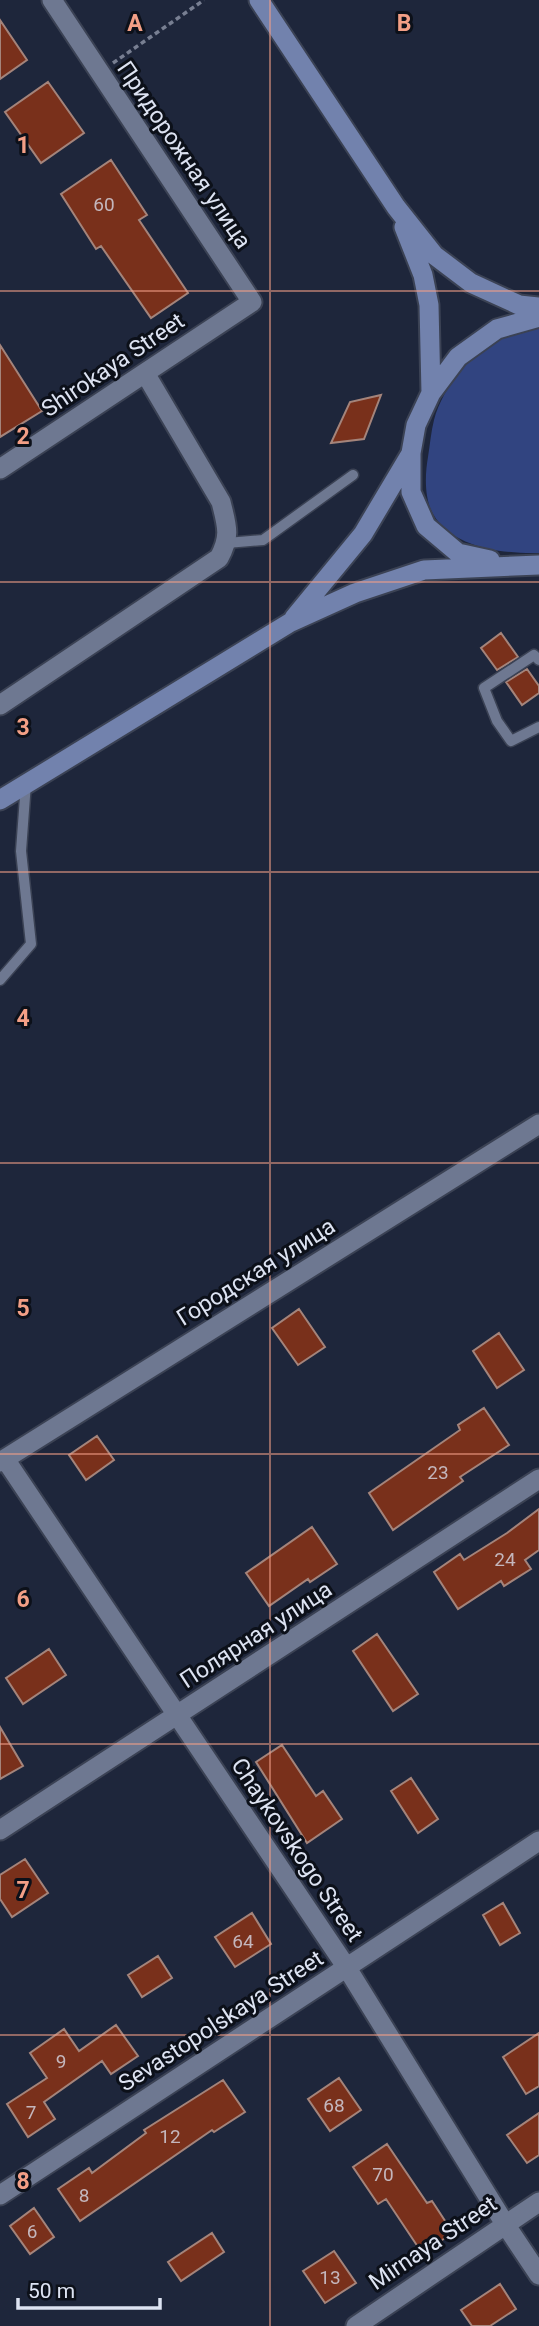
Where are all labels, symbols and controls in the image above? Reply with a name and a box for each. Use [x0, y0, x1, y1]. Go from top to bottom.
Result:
text: A [127, 10, 143, 37]
text: B [397, 10, 411, 37]
street label: Придорожная улица [111, 56, 257, 254]
text: 1 [16, 132, 30, 159]
house number: 60 [93, 193, 115, 216]
street label: Shirokaya Street [37, 307, 189, 423]
text: 2 [16, 423, 30, 450]
text: 3 [16, 714, 30, 741]
text: 4 [16, 1005, 30, 1032]
street label: Городская улица [172, 1212, 340, 1332]
text: 5 [16, 1295, 30, 1322]
house number: 23 [427, 1461, 449, 1484]
house number: 24 [494, 1548, 516, 1571]
street label: Полярная улица [175, 1576, 337, 1694]
text: 6 [16, 1586, 30, 1613]
street label: Chaykovskogo Street [226, 1753, 368, 1947]
text: 7 [16, 1877, 30, 1904]
house number: 64 [232, 1930, 254, 1953]
street label: Sevastopolskaya Street [114, 1945, 328, 2097]
house number: 9 [56, 2050, 66, 2073]
house number: 68 [323, 2094, 345, 2117]
house number: 7 [26, 2101, 36, 2124]
house number: 12 [159, 2125, 181, 2148]
house number: 70 [372, 2163, 394, 2186]
text: 8 [16, 2168, 30, 2195]
house number: 8 [79, 2184, 89, 2207]
street label: Mirnaya Street [364, 2190, 502, 2296]
house number: 6 [27, 2220, 37, 2243]
scale bar [18, 2266, 159, 2310]
house number: 13 [319, 2266, 341, 2289]
text: 50 m [28, 2279, 75, 2303]

